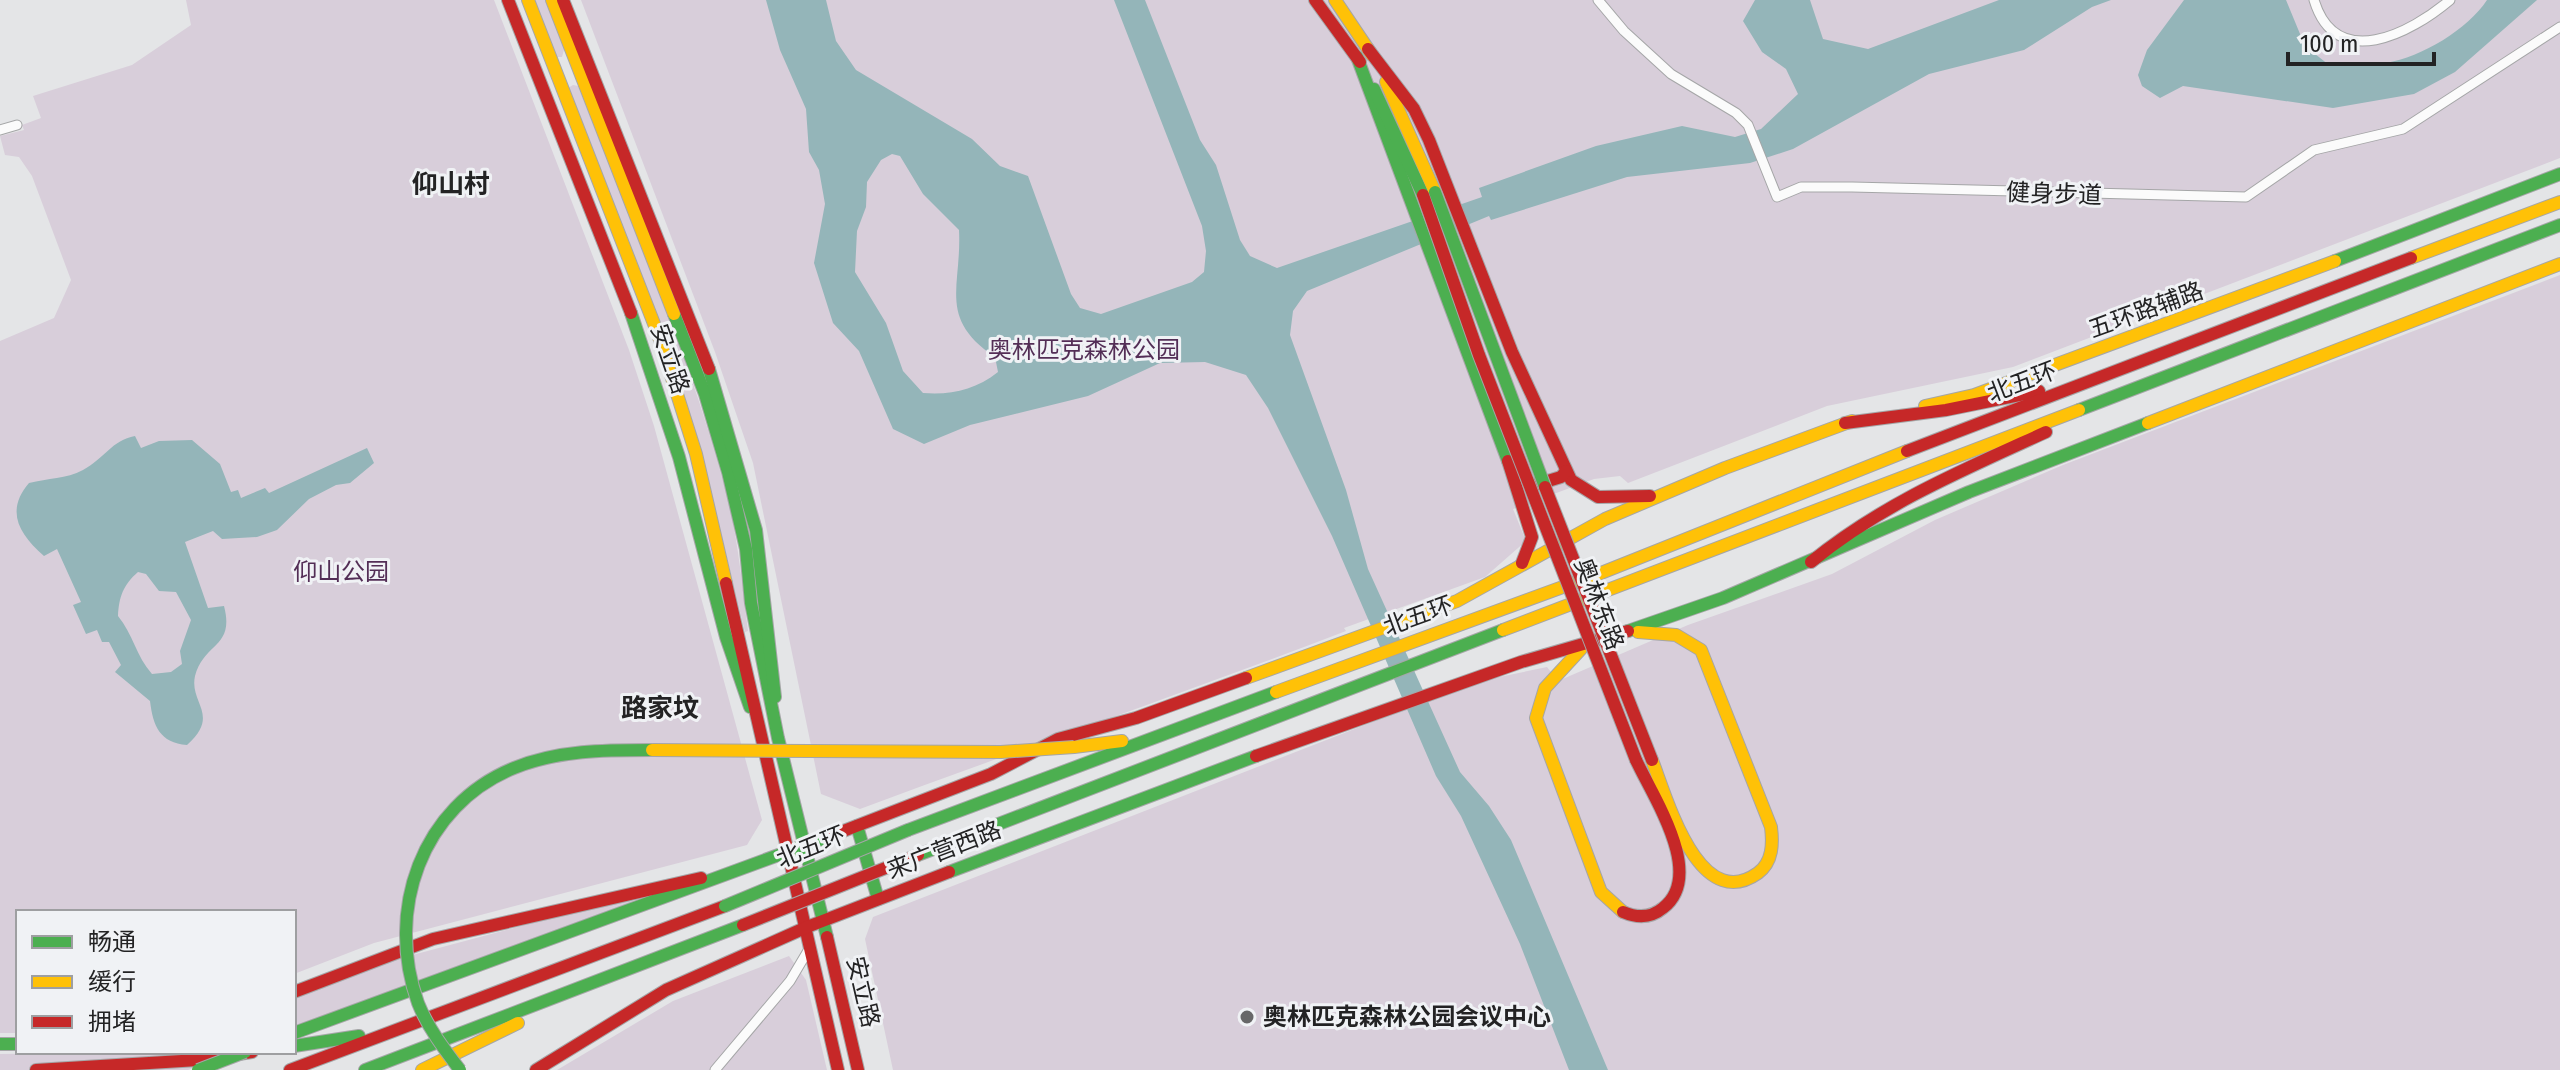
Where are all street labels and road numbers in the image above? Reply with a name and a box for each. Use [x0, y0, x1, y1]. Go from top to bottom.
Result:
street label: 健身步道 [2006, 178, 2102, 210]
street label: 五环路辅路 [2085, 276, 2207, 344]
street label: 安立路 [645, 320, 695, 398]
street label: 北五环 [1983, 356, 2061, 408]
street label: 奥林东路 [1569, 554, 1629, 654]
street label: 北五环 [1379, 591, 1457, 641]
street label: 来广营西路 [883, 815, 1005, 885]
street label: 北五环 [772, 821, 850, 873]
street label: 安立路 [841, 954, 885, 1030]

